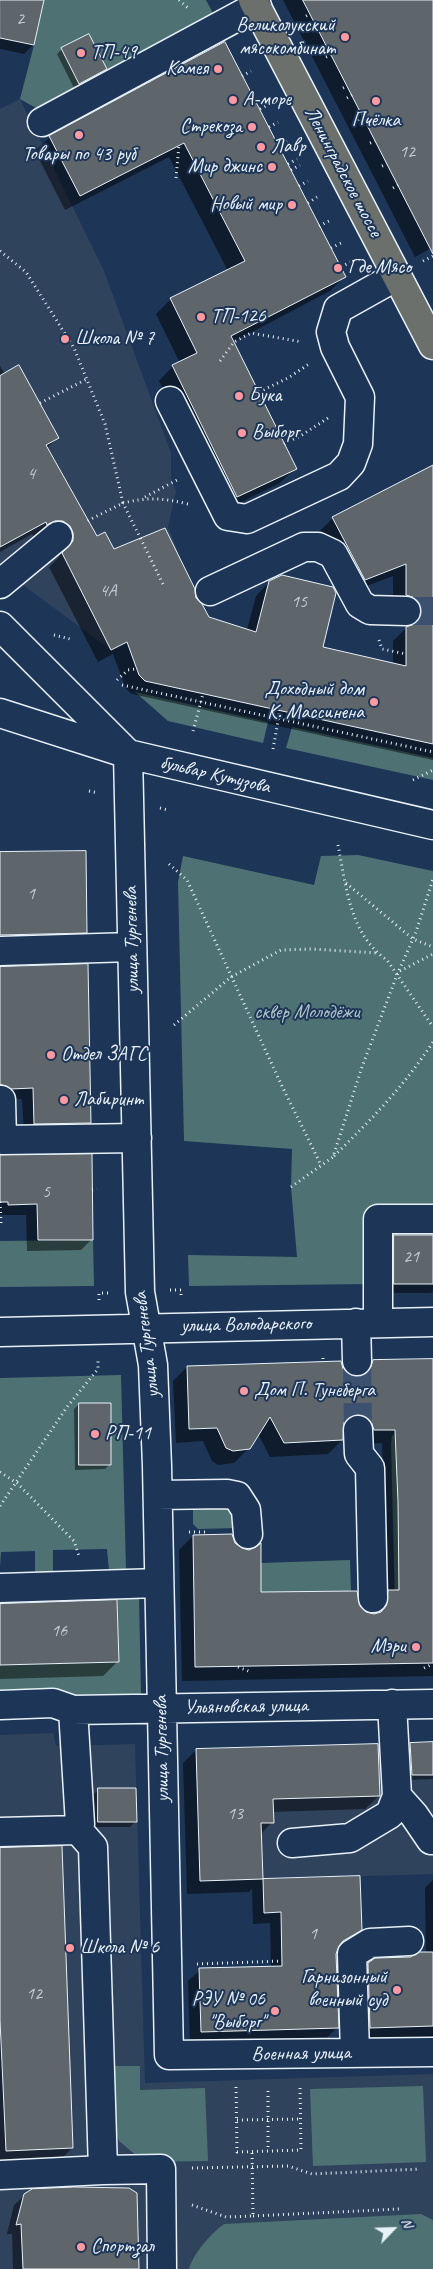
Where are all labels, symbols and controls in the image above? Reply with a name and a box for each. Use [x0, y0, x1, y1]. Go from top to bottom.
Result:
house number: 2 [16, 8, 24, 30]
place label: Великолукский мясокомбинат [236, 14, 335, 61]
marker: Великолукский мясокомбинат [339, 31, 351, 43]
place label: ТП-49 [91, 41, 137, 65]
marker: ТП-49 [75, 47, 87, 59]
place label: Камея [166, 57, 208, 81]
marker: Камея [212, 63, 224, 75]
place label: А-море [243, 88, 291, 112]
marker: А-море [227, 94, 239, 106]
marker: Пчёлка [370, 95, 382, 107]
street label: Ленинградское шоссе [299, 103, 387, 241]
place label: Пчёлка [352, 109, 400, 133]
place label: Стрекоза [180, 115, 242, 139]
marker: Стрекоза [246, 121, 258, 133]
marker: Товары по 43 руб [73, 129, 85, 141]
place label: Лавр [271, 135, 305, 159]
marker: Лавр [255, 141, 267, 153]
house number: 12 [399, 141, 415, 163]
place label: Товары по 43 руб [23, 143, 135, 167]
place label: Мир джинс [188, 155, 262, 179]
marker: Мир джинс [266, 161, 278, 173]
place label: Новый мир [210, 193, 282, 217]
marker: Новый мир [286, 199, 298, 211]
place label: Где Мясо [348, 256, 411, 280]
marker: Где Мясо [332, 262, 344, 274]
place label: ТП-126 [211, 305, 266, 329]
marker: ТП-126 [195, 311, 207, 323]
place label: Школа № 7 [75, 327, 154, 351]
marker: Школа № 7 [59, 333, 71, 345]
place label: Бука [249, 384, 281, 408]
marker: Бука [233, 390, 245, 402]
place label: Выборг [252, 421, 299, 445]
marker: Выборг [236, 427, 248, 439]
house number: 4 [27, 463, 35, 485]
house number: 4А [99, 580, 117, 602]
house number: 15 [291, 591, 307, 613]
place label: Доходный дом К. Массинена [264, 678, 364, 725]
marker: Доходный дом К. Массинена [368, 696, 380, 708]
street label: бульвар Кутузова [158, 751, 272, 799]
house number: 1 [27, 883, 35, 905]
street label: улица Тургенева [119, 886, 145, 994]
park label: сквер Молодёжи [254, 1001, 360, 1025]
place label: Отдел ЗАГС [61, 1043, 147, 1067]
marker: Отдел ЗАГС [45, 1049, 57, 1061]
place label: Лабиринт [74, 1088, 143, 1112]
marker: Лабиринт [58, 1094, 70, 1106]
house number: 5 [42, 1181, 50, 1203]
house number: 21 [403, 1246, 419, 1268]
street label: улица Тургенева [129, 1291, 165, 1399]
street label: улица Володарского [181, 1312, 311, 1338]
place label: Дом П. Тунеберга [254, 1379, 375, 1403]
marker: Дом П. Тунеберга [238, 1385, 250, 1397]
place label: РП-11 [105, 1422, 151, 1446]
marker: РП-11 [89, 1428, 101, 1440]
house number: 16 [51, 1620, 67, 1642]
place label: Мэри [371, 1635, 406, 1659]
marker: Мэри [410, 1641, 422, 1653]
street label: Ульяновская улица [184, 1694, 308, 1720]
street label: улица Тургенева [149, 1695, 175, 1803]
house number: 13 [227, 1803, 243, 1825]
house number: 1 [309, 1923, 317, 1945]
place label: Школа № 6 [80, 1936, 159, 1960]
marker: Школа № 6 [64, 1942, 76, 1954]
place label: Гарнизонный военный суд [301, 1966, 387, 2013]
house number: 12 [26, 1983, 42, 2005]
marker: Гарнизонный военный суд [391, 1984, 403, 1996]
place label: РЭУ № 06 "Выборг" [192, 1988, 265, 2035]
marker: РЭУ № 06 "Выборг" [269, 2005, 281, 2017]
street label: Военная улица [251, 2041, 351, 2067]
north arrow [368, 2204, 418, 2254]
text: N [398, 2215, 417, 2230]
place label: Спортзал [91, 2235, 154, 2259]
marker: Спортзал [75, 2241, 87, 2253]

